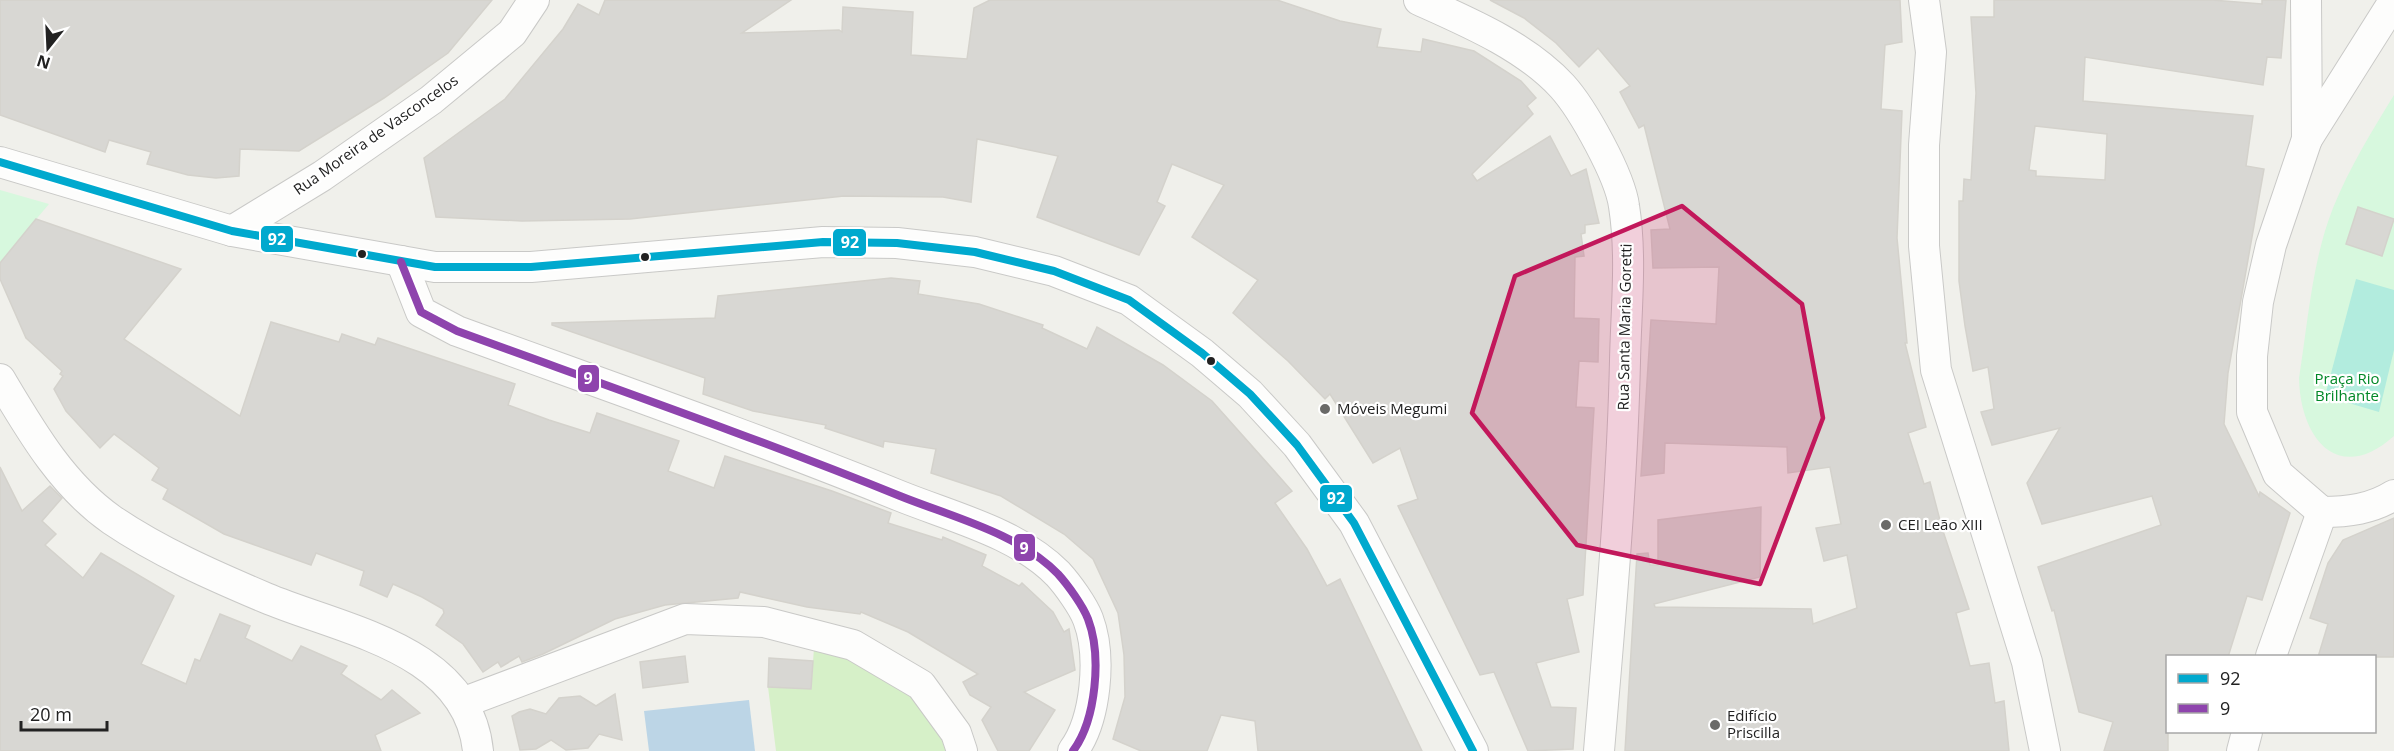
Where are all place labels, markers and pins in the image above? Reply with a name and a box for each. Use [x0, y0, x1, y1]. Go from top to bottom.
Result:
unlabelled marker [356, 248, 368, 260]
unlabelled marker [639, 251, 651, 263]
unlabelled marker [1205, 355, 1217, 367]
place label: Móveis Megumi [1337, 398, 1447, 418]
marker: Móveis Megumi [1318, 402, 1332, 416]
place label: CEI Leão XIII [1898, 514, 1983, 534]
marker: CEI Leão XIII [1879, 518, 1893, 532]
place label: Edifício Priscilla [1727, 705, 1780, 742]
marker: Edifício Priscilla [1708, 718, 1722, 732]

